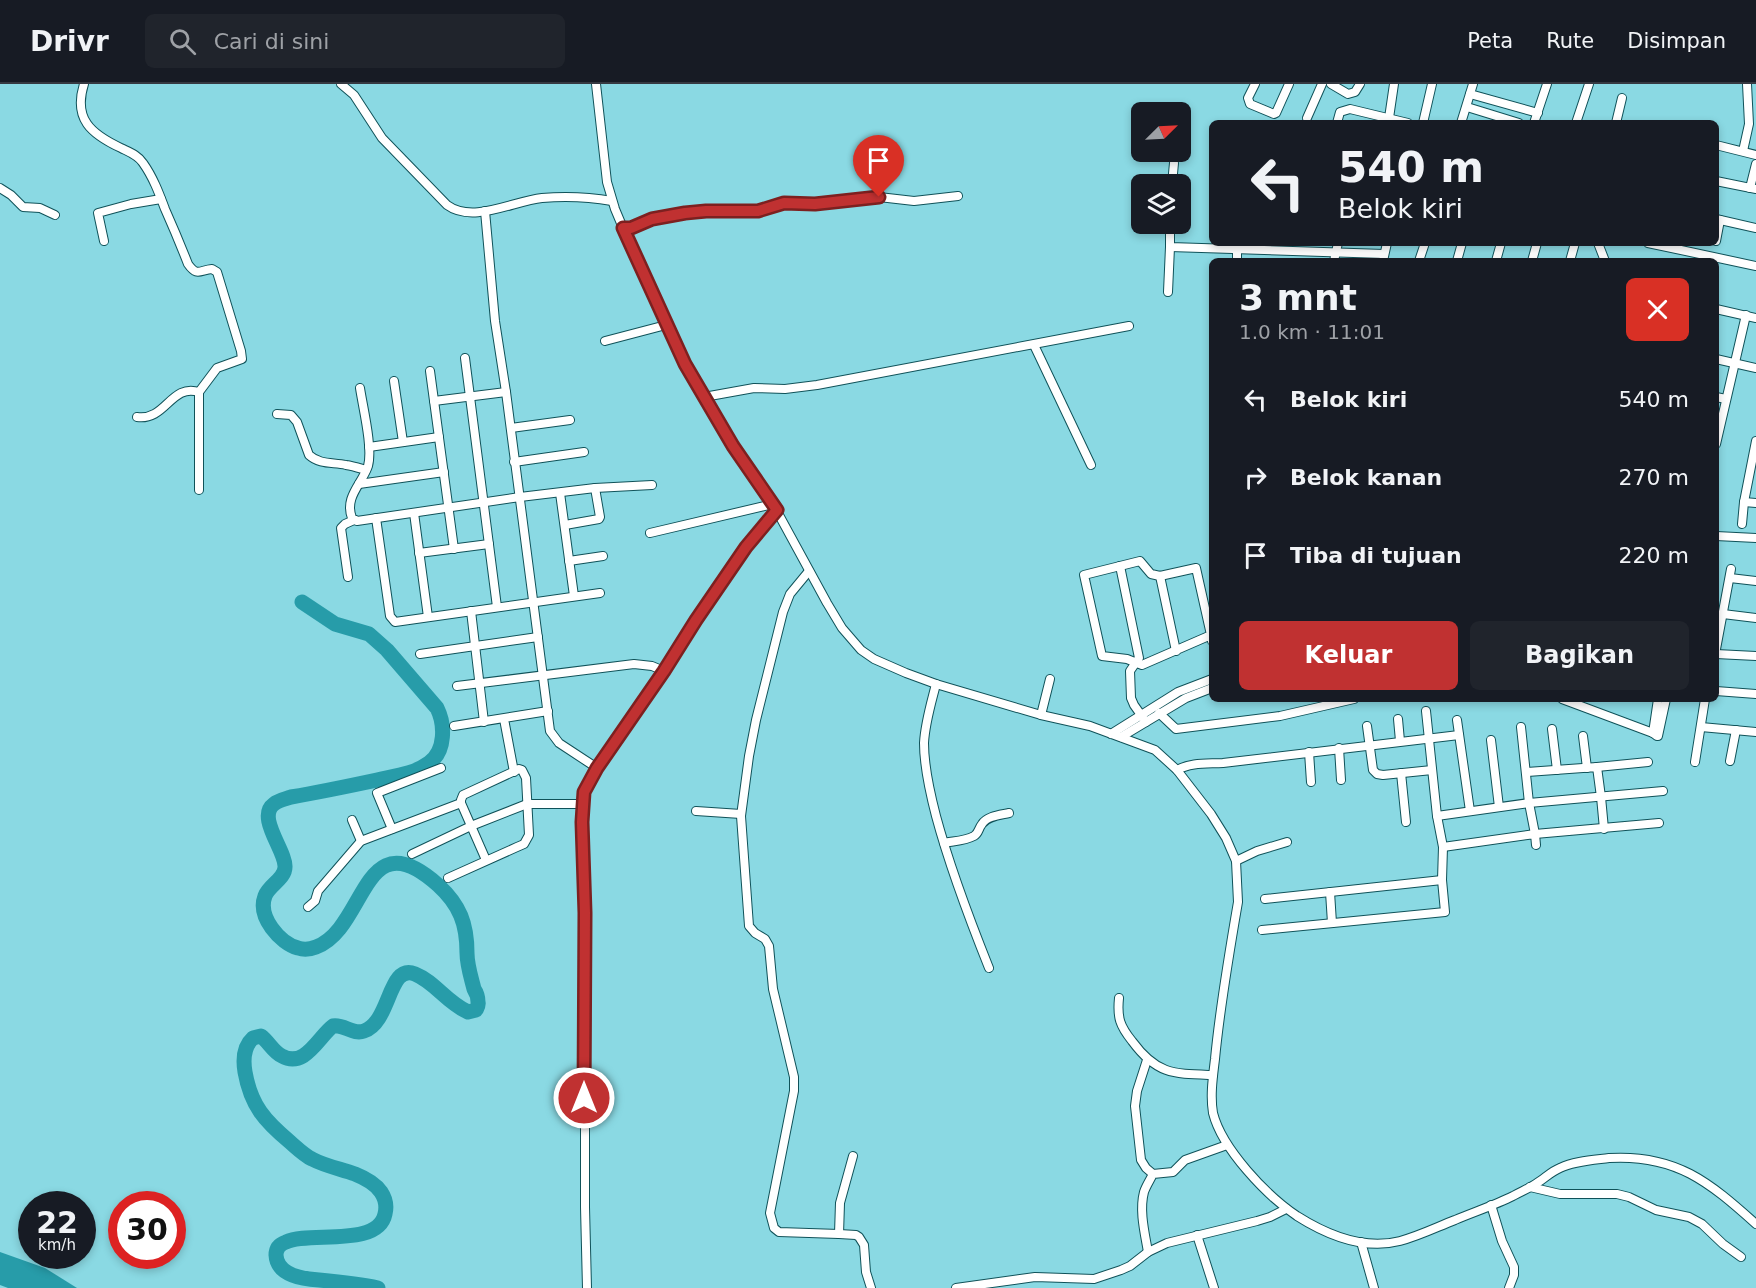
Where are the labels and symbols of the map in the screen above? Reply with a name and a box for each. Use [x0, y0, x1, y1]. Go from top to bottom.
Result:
north arrow [1131, 102, 1191, 162]
pin [853, 135, 904, 197]
position arrow [552, 1066, 616, 1130]
speed limit sign: 30 [108, 1191, 186, 1269]

